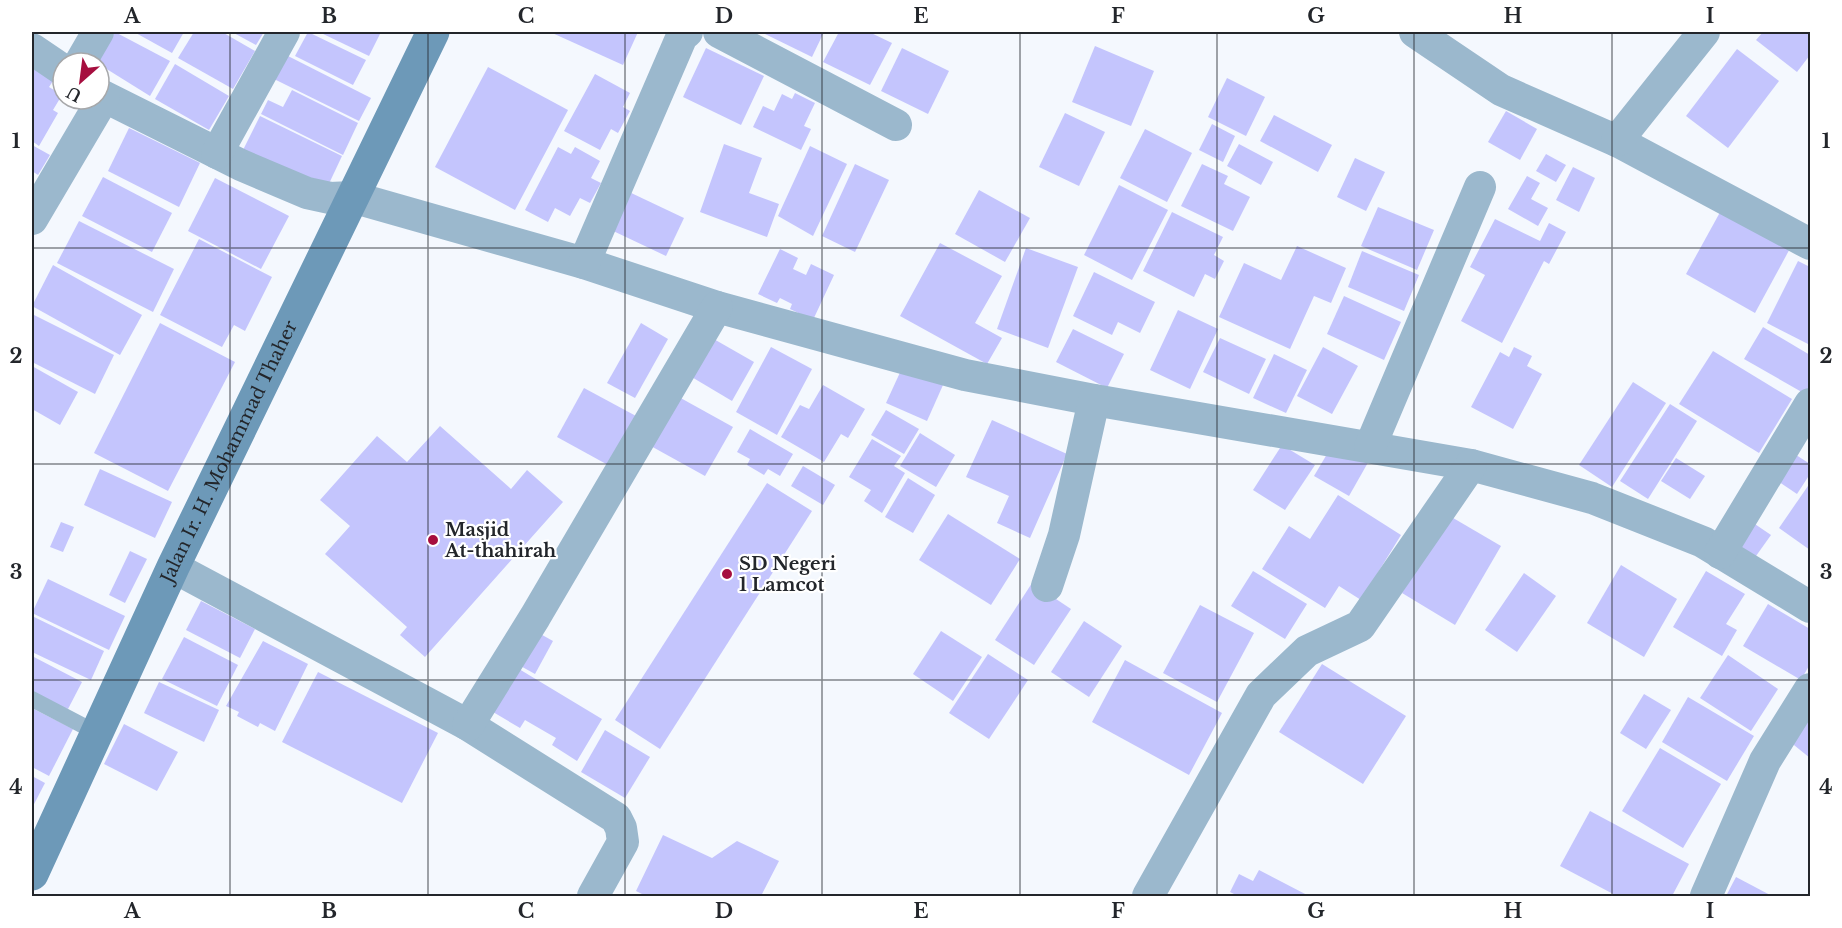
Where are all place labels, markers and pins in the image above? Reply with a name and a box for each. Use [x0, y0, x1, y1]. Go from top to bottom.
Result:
place label: Masjid At-thahirah [444, 519, 556, 562]
marker: Masjid At-thahirah [426, 533, 440, 547]
place label: SD Negeri 1 Lamcot [739, 553, 837, 596]
marker: SD Negeri 1 Lamcot [720, 567, 734, 581]

